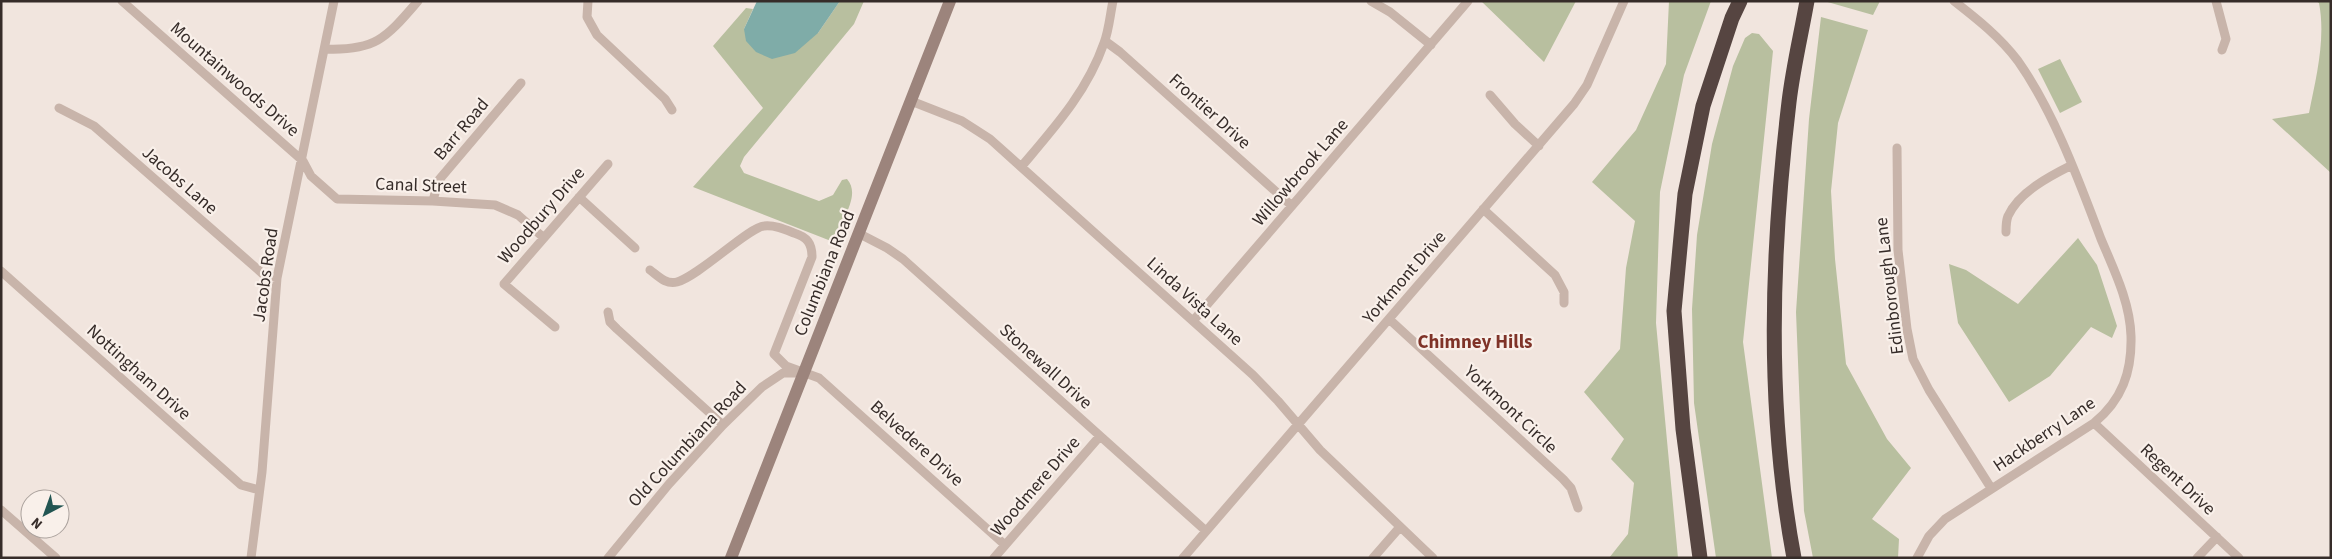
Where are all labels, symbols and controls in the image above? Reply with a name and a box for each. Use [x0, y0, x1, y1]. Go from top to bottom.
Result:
street label: Mountainwoods Drive [165, 16, 305, 143]
street label: Frontier Drive [1163, 68, 1256, 155]
street label: Barr Road [428, 93, 495, 166]
street label: Willowbrook Lane [1247, 113, 1354, 231]
street label: Jacobs Lane [136, 140, 223, 220]
street label: Woodbury Drive [492, 161, 591, 269]
street label: Canal Street [375, 171, 467, 200]
street label: Columbiana Road [788, 206, 861, 340]
street label: Edinborough Lane [1869, 216, 1910, 356]
street label: Yorkmont Drive [1356, 225, 1452, 330]
street label: Jacobs Road [247, 226, 284, 324]
street label: Linda Vista Lane [1141, 251, 1248, 351]
street label: Stonewall Drive [994, 318, 1098, 415]
street label: Nottingham Drive [81, 319, 196, 426]
district label: Chimney Hills [1417, 329, 1533, 356]
street label: Yorkmont Circle [1458, 359, 1563, 459]
street label: Old Columbiana Road [622, 376, 752, 513]
street label: Hackberry Lane [1988, 391, 2100, 478]
street label: Belvedere Drive [864, 395, 969, 492]
street label: Woodmere Drive [985, 431, 1086, 542]
street label: Regent Drive [2134, 438, 2221, 521]
north arrow [20, 489, 70, 539]
text: N [27, 512, 47, 534]

